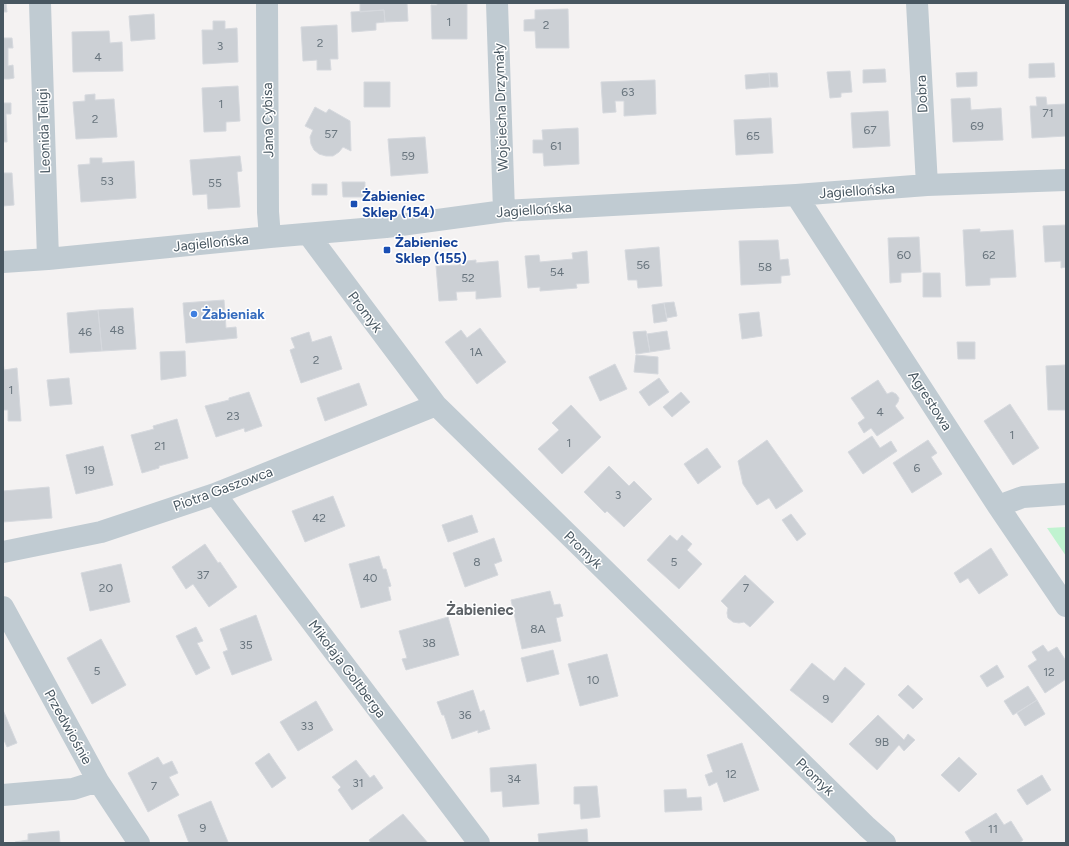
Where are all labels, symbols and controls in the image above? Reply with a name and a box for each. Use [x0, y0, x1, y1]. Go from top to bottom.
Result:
house number: 1 [447, 15, 451, 29]
house number: 2 [543, 18, 549, 32]
house number: 2 [317, 36, 323, 50]
house number: 3 [217, 39, 223, 53]
street label: Wojciecha Drzymały [490, 42, 512, 171]
house number: 4 [94, 50, 102, 64]
street label: Dobra [913, 75, 931, 113]
street label: Jana Cybisa [259, 82, 277, 158]
house number: 63 [621, 85, 635, 99]
street label: Leonida Teligi [34, 88, 54, 174]
house number: 1 [219, 97, 223, 111]
house number: 71 [1042, 106, 1054, 120]
house number: 2 [92, 112, 98, 126]
house number: 69 [970, 119, 984, 133]
house number: 67 [863, 123, 877, 137]
house number: 57 [324, 127, 338, 141]
house number: 65 [746, 129, 760, 143]
house number: 61 [550, 139, 562, 153]
house number: 59 [401, 149, 415, 163]
house number: 53 [100, 174, 114, 188]
house number: 55 [208, 176, 222, 190]
street label: Jagiellońska [819, 180, 895, 202]
place label: Żabieniec Sklep (154) [362, 188, 435, 221]
marker: Żabieniec Sklep (154) [349, 199, 359, 209]
street label: Jagiellońska [496, 199, 572, 221]
street label: Jagiellońska [172, 231, 250, 255]
place label: Żabieniec Sklep (155) [395, 234, 467, 267]
marker: Żabieniec Sklep (155) [382, 245, 392, 255]
house number: 60 [897, 248, 912, 262]
house number: 62 [982, 248, 996, 262]
house number: 56 [636, 258, 650, 272]
house number: 58 [758, 260, 772, 274]
house number: 54 [550, 265, 565, 279]
house number: 52 [461, 271, 475, 285]
street label: Promyk [344, 288, 386, 336]
place label: Żabieniak [202, 306, 265, 323]
marker: Żabieniak [189, 309, 199, 319]
house number: 48 [110, 323, 124, 337]
house number: 46 [78, 325, 92, 339]
house number: 1A [469, 345, 483, 359]
house number: 2 [313, 353, 319, 367]
street label: Agrestowa [904, 368, 956, 434]
house number: 1 [9, 383, 13, 397]
house number: 4 [876, 405, 884, 419]
house number: 23 [226, 409, 240, 423]
house number: 1 [1010, 428, 1014, 442]
house number: 1 [567, 436, 571, 450]
house number: 21 [154, 439, 166, 453]
house number: 6 [914, 461, 921, 475]
house number: 19 [83, 463, 95, 477]
street label: Piotra Gaszowca [171, 463, 275, 515]
house number: 3 [615, 488, 621, 502]
house number: 42 [312, 511, 326, 525]
street label: Promyk [560, 528, 606, 573]
house number: 8 [473, 555, 481, 569]
house number: 5 [671, 555, 678, 569]
house number: 37 [197, 568, 210, 582]
house number: 40 [362, 571, 378, 585]
house number: 20 [99, 581, 114, 595]
house number: 7 [743, 581, 750, 595]
district label: Żabieniec [446, 600, 514, 619]
street label: Mikołaja Goltberga [305, 617, 389, 721]
house number: 8A [530, 622, 546, 636]
house number: 38 [422, 636, 436, 650]
house number: 35 [239, 638, 253, 652]
house number: 5 [94, 664, 101, 678]
house number: 12 [1043, 665, 1055, 679]
house number: 10 [587, 673, 600, 687]
street label: Przedwiośnie [40, 687, 96, 768]
house number: 9 [823, 692, 830, 706]
house number: 36 [458, 708, 472, 722]
house number: 33 [300, 719, 314, 733]
house number: 9B [875, 735, 889, 749]
street label: Promyk [792, 755, 838, 800]
house number: 12 [725, 767, 737, 781]
house number: 34 [507, 772, 522, 786]
house number: 31 [352, 776, 364, 790]
house number: 7 [151, 779, 158, 793]
house number: 9 [200, 821, 207, 835]
house number: 11 [988, 822, 998, 836]

